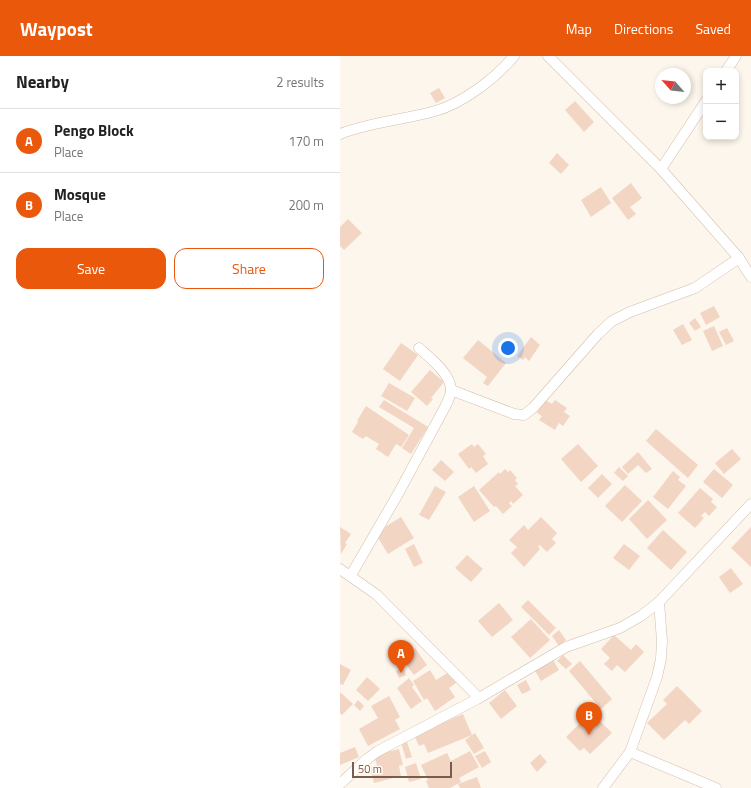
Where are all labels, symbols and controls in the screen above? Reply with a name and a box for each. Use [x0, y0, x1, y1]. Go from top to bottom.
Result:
text: Waypost [20, 14, 93, 43]
text: Map [566, 18, 592, 39]
text: Directions [614, 18, 673, 39]
text: Saved [695, 18, 731, 39]
north arrow [655, 68, 691, 104]
map controls [703, 68, 739, 140]
button: + [703, 68, 739, 104]
text: Nearby [16, 69, 69, 95]
text: 2 results [276, 72, 324, 92]
button: − [703, 104, 739, 140]
text: Pengo Block [54, 119, 134, 142]
text: A [25, 131, 33, 151]
text: 170 m [288, 131, 324, 151]
text: Place [54, 142, 83, 162]
text: Mosque [54, 183, 106, 206]
text: B [25, 195, 33, 215]
text: 200 m [288, 195, 324, 215]
text: Place [54, 206, 83, 226]
button: Save [16, 248, 166, 289]
button: Share [174, 248, 324, 289]
your location [498, 338, 518, 358]
pin: A [388, 640, 414, 673]
pin: B [576, 702, 602, 735]
scale bar [352, 760, 452, 779]
text: 50 m [358, 761, 382, 777]

